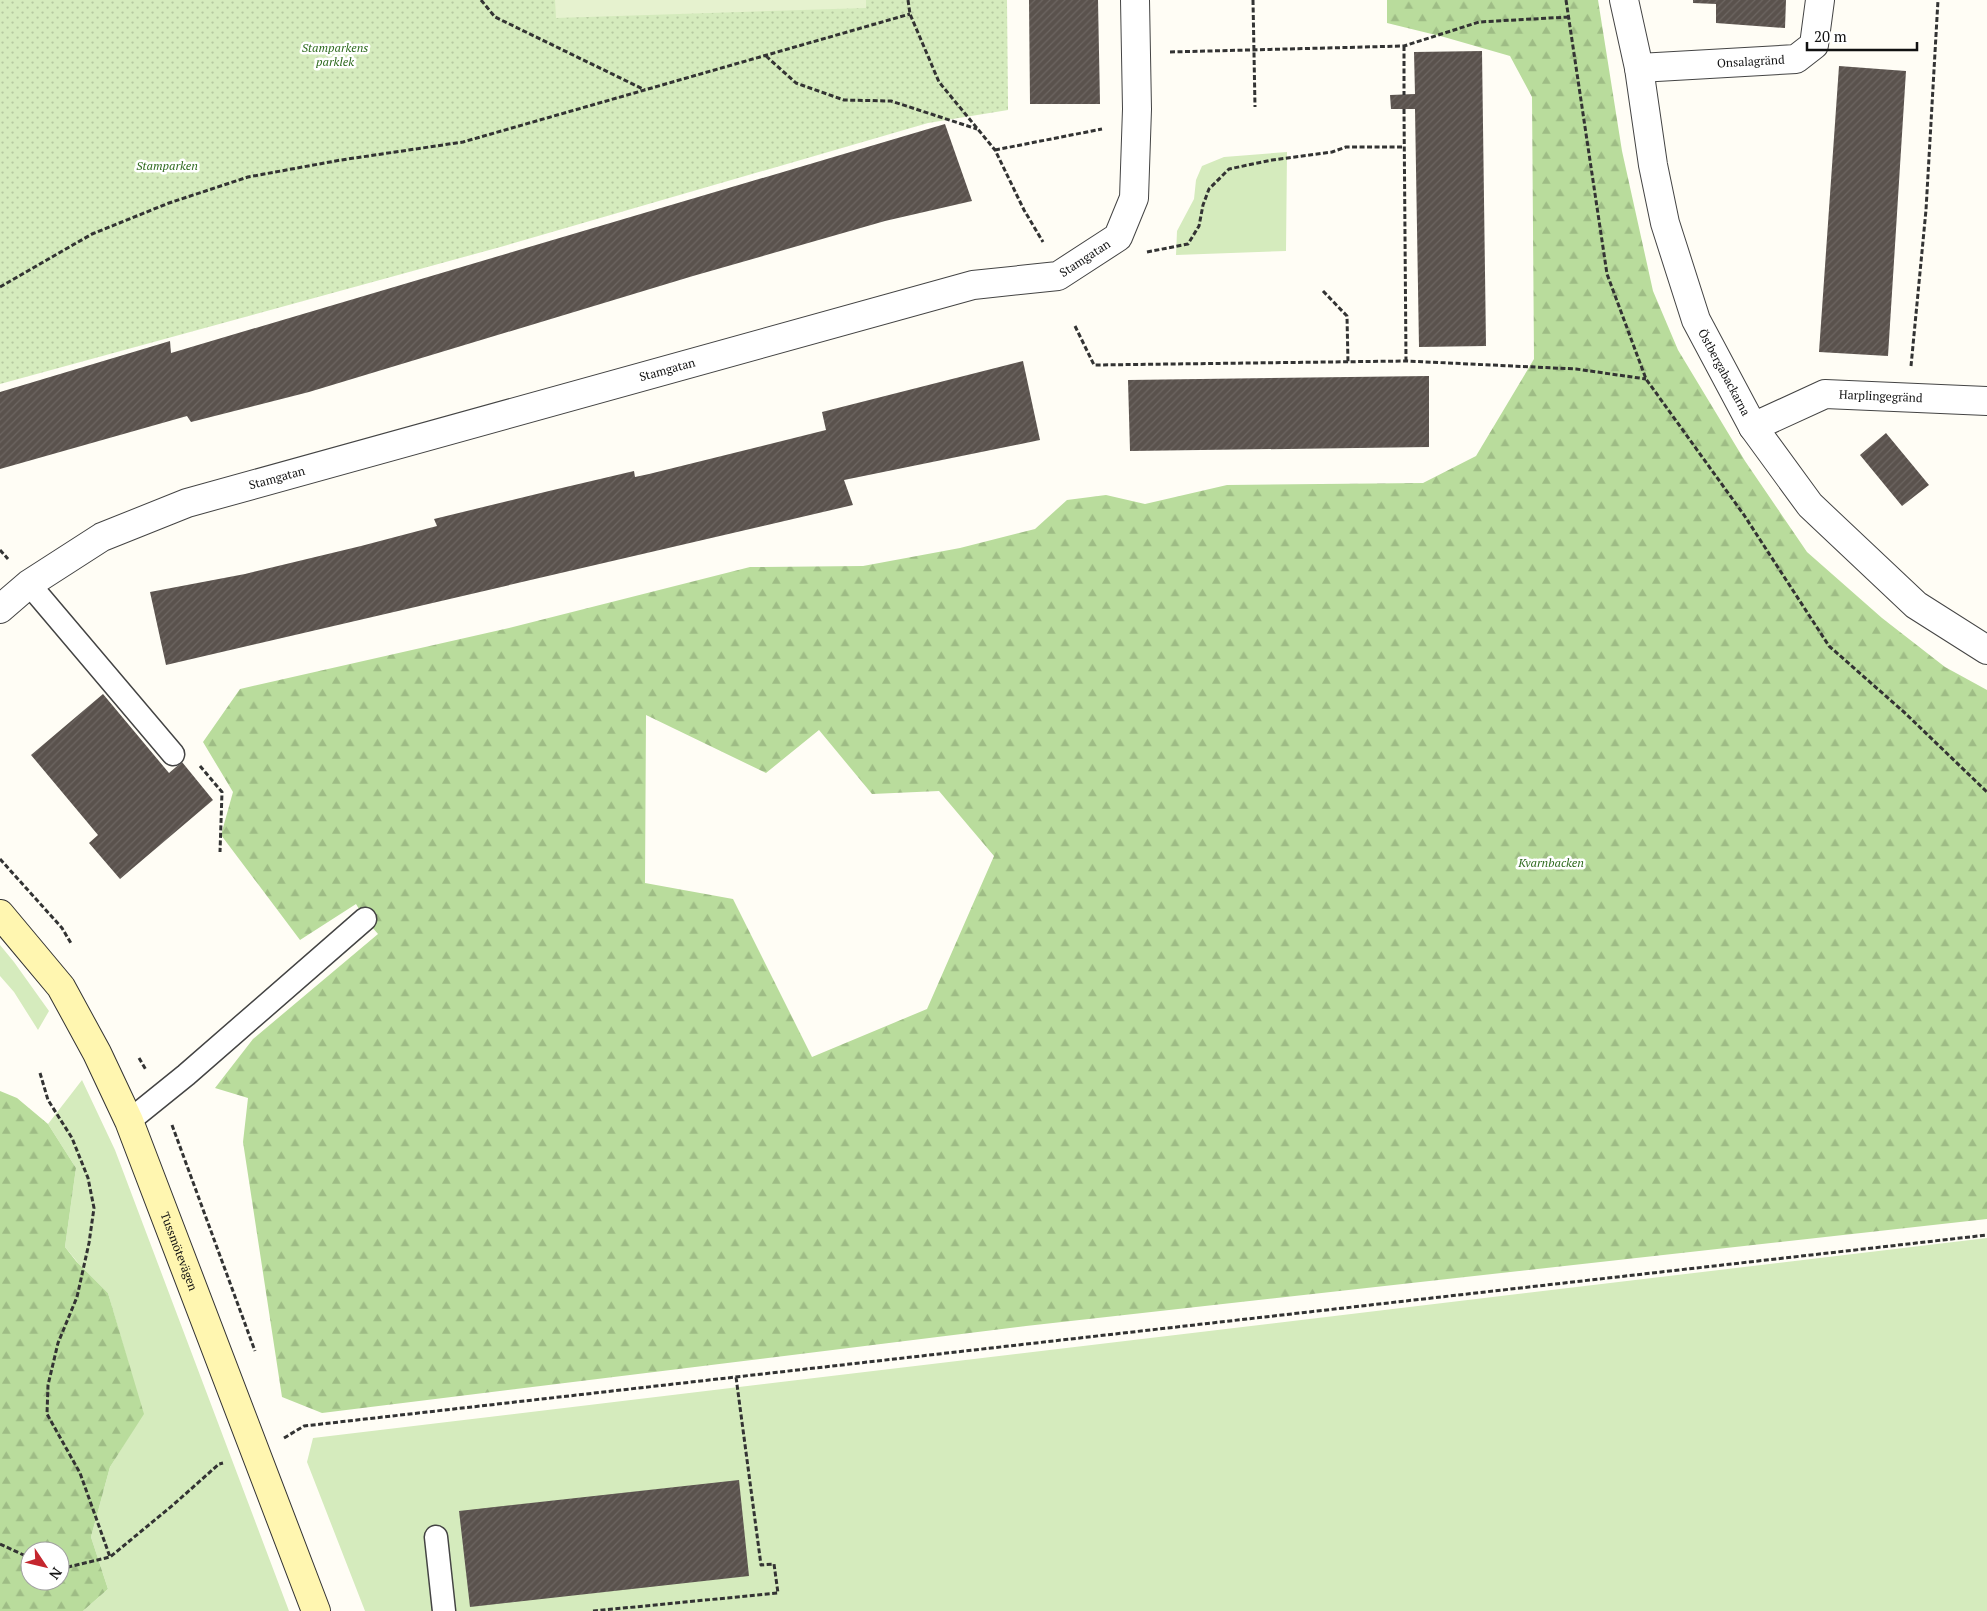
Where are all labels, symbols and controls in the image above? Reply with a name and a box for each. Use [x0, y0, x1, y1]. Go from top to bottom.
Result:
scale bar [1807, 20, 1917, 52]
text: 20 m [1814, 26, 1847, 46]
park label: Stamparkens parklek [302, 40, 368, 69]
street label: Onsalagränd [1717, 52, 1785, 71]
park label: Stamparken [136, 158, 198, 173]
street label: Stamgatan [1057, 236, 1113, 280]
street label: Östbergabackarna [1695, 326, 1754, 418]
street label: Stamgatan [637, 354, 697, 384]
street label: Harplingegränd [1839, 387, 1923, 405]
street label: Stamgatan [247, 463, 306, 492]
park label: Kvarnbacken [1517, 855, 1584, 870]
street label: Tussmötevägen [157, 1210, 201, 1293]
north arrow [20, 1541, 70, 1591]
text: N [45, 1564, 67, 1584]

